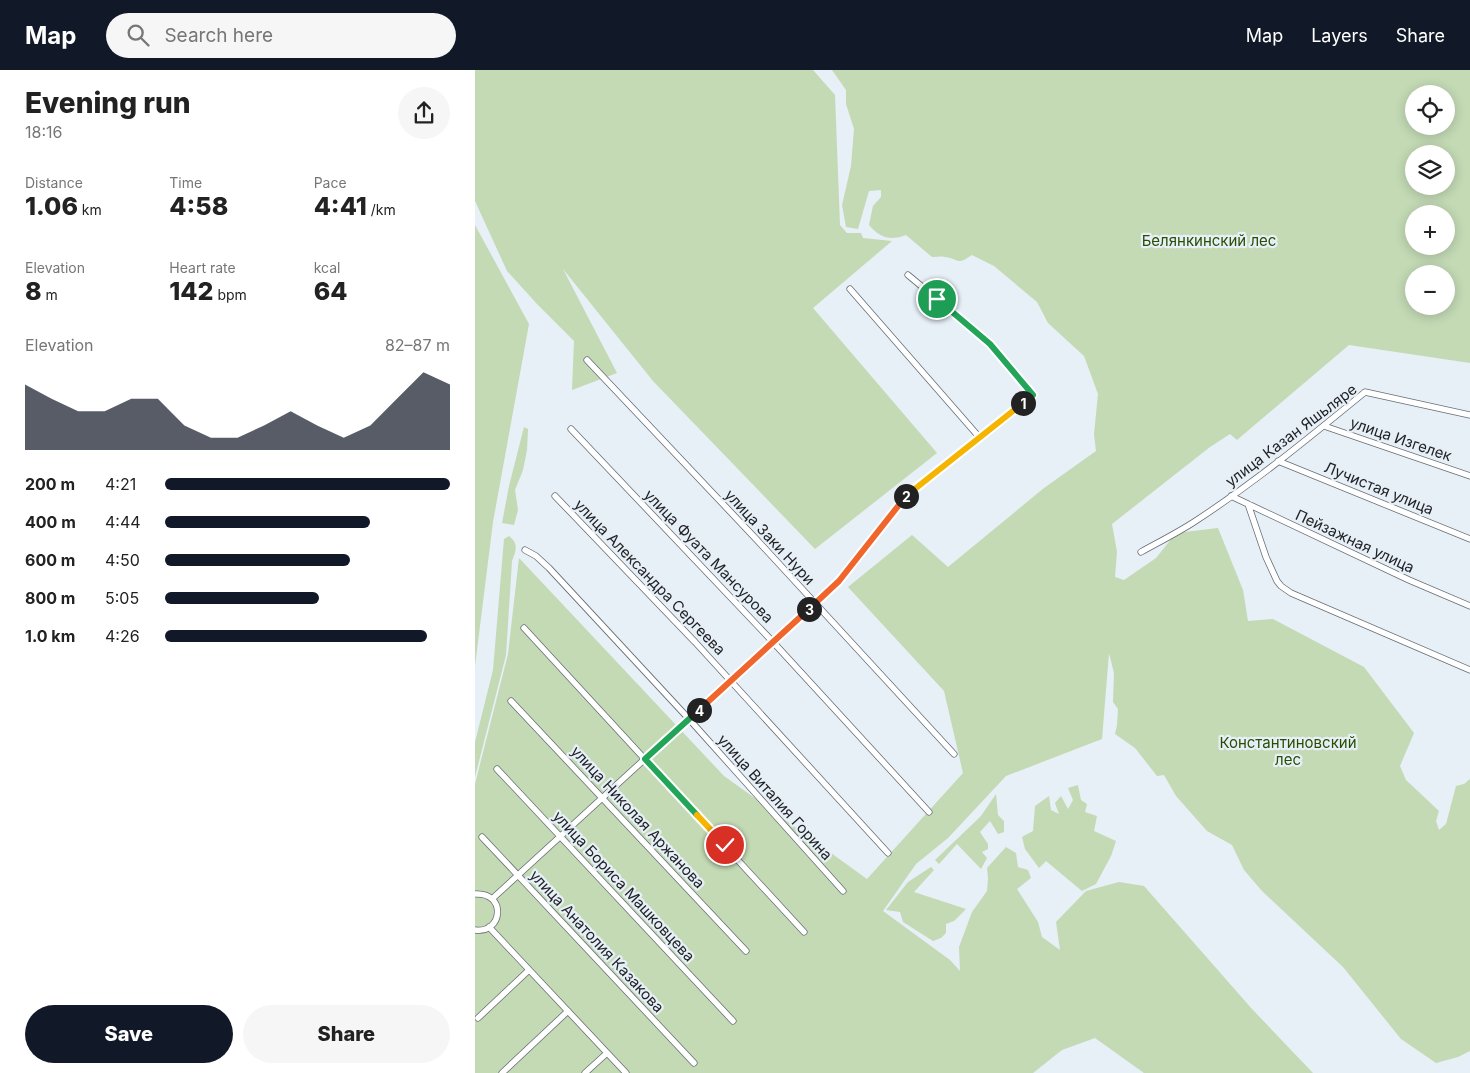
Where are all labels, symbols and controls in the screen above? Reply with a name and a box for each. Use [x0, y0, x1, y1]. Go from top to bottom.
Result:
search box [106, 13, 456, 58]
text: Map [25, 21, 76, 50]
icon: search [124, 21, 152, 49]
text: Search here [164, 24, 273, 47]
text: Map [1246, 25, 1283, 46]
text: Layers [1311, 25, 1368, 46]
text: Share [1396, 25, 1445, 46]
map controls [1405, 85, 1455, 315]
button: locate [1405, 85, 1455, 135]
text: Evening run [25, 86, 191, 120]
button: share [398, 87, 450, 139]
text: 18:16 [25, 122, 62, 142]
button: layers [1405, 145, 1455, 195]
text: Distance [25, 174, 83, 191]
text: Time [169, 174, 202, 191]
text: Pace [314, 174, 347, 191]
text: 1.06 [25, 191, 78, 221]
text: 4:58 [169, 191, 228, 221]
text: 4:41 [314, 191, 367, 221]
text: km [78, 201, 102, 218]
text: /km [367, 201, 396, 218]
button: + [1405, 205, 1455, 255]
park label: Белянкинский лес [1142, 231, 1276, 250]
text: Elevation [25, 259, 85, 276]
text: Heart rate [169, 259, 236, 276]
text: kcal [314, 259, 340, 276]
button: − [1405, 265, 1455, 315]
text: 8 [25, 276, 42, 306]
text: 142 [169, 276, 214, 306]
text: 64 [314, 276, 347, 306]
pin [916, 278, 958, 320]
icon: arrive [923, 285, 951, 313]
text: m [42, 286, 58, 303]
text: bpm [214, 286, 247, 303]
text: Elevation [25, 335, 94, 355]
text: 82–87 m [385, 335, 450, 355]
street label: улица Казан Яшьляре [1222, 379, 1360, 491]
pin: 1 [1011, 390, 1035, 416]
text: 1 [1020, 395, 1027, 412]
street label: улица Изгелек [1348, 413, 1454, 465]
street label: Лучистая улица [1322, 457, 1436, 519]
text: 200 m [25, 474, 75, 494]
text: 4:21 [105, 474, 136, 494]
pin: 2 [893, 484, 919, 508]
street label: улица Фуата Мансурова [640, 485, 778, 627]
street label: улица Заки Нури [721, 485, 819, 589]
text: 2 [902, 488, 911, 505]
street label: улица Александра Сергеева [570, 495, 730, 659]
street label: Пейзажная улица [1292, 505, 1418, 577]
text: 400 m [25, 512, 76, 532]
text: 4:44 [105, 512, 141, 532]
text: 600 m [25, 550, 75, 570]
text: 4:50 [105, 550, 140, 570]
text: 800 m [25, 588, 75, 608]
text: 5:05 [105, 588, 139, 608]
pin: 3 [797, 596, 821, 622]
text: 3 [805, 601, 814, 618]
text: 1.0 km [25, 626, 75, 646]
text: 4:26 [105, 626, 140, 646]
pin: 4 [687, 698, 711, 722]
text: 4 [695, 702, 704, 719]
street label: улица Виталия Горина [713, 730, 837, 864]
park label: Константиновский лес [1219, 733, 1357, 769]
street label: улица Николая Аржанова [567, 742, 709, 892]
street label: улица Бориса Машковцева [549, 807, 699, 965]
pin [704, 824, 746, 866]
icon: check [711, 831, 739, 859]
street label: улица Анатолия Казакова [526, 866, 668, 1016]
button: Save [25, 1005, 233, 1063]
button: Share [243, 1005, 450, 1063]

